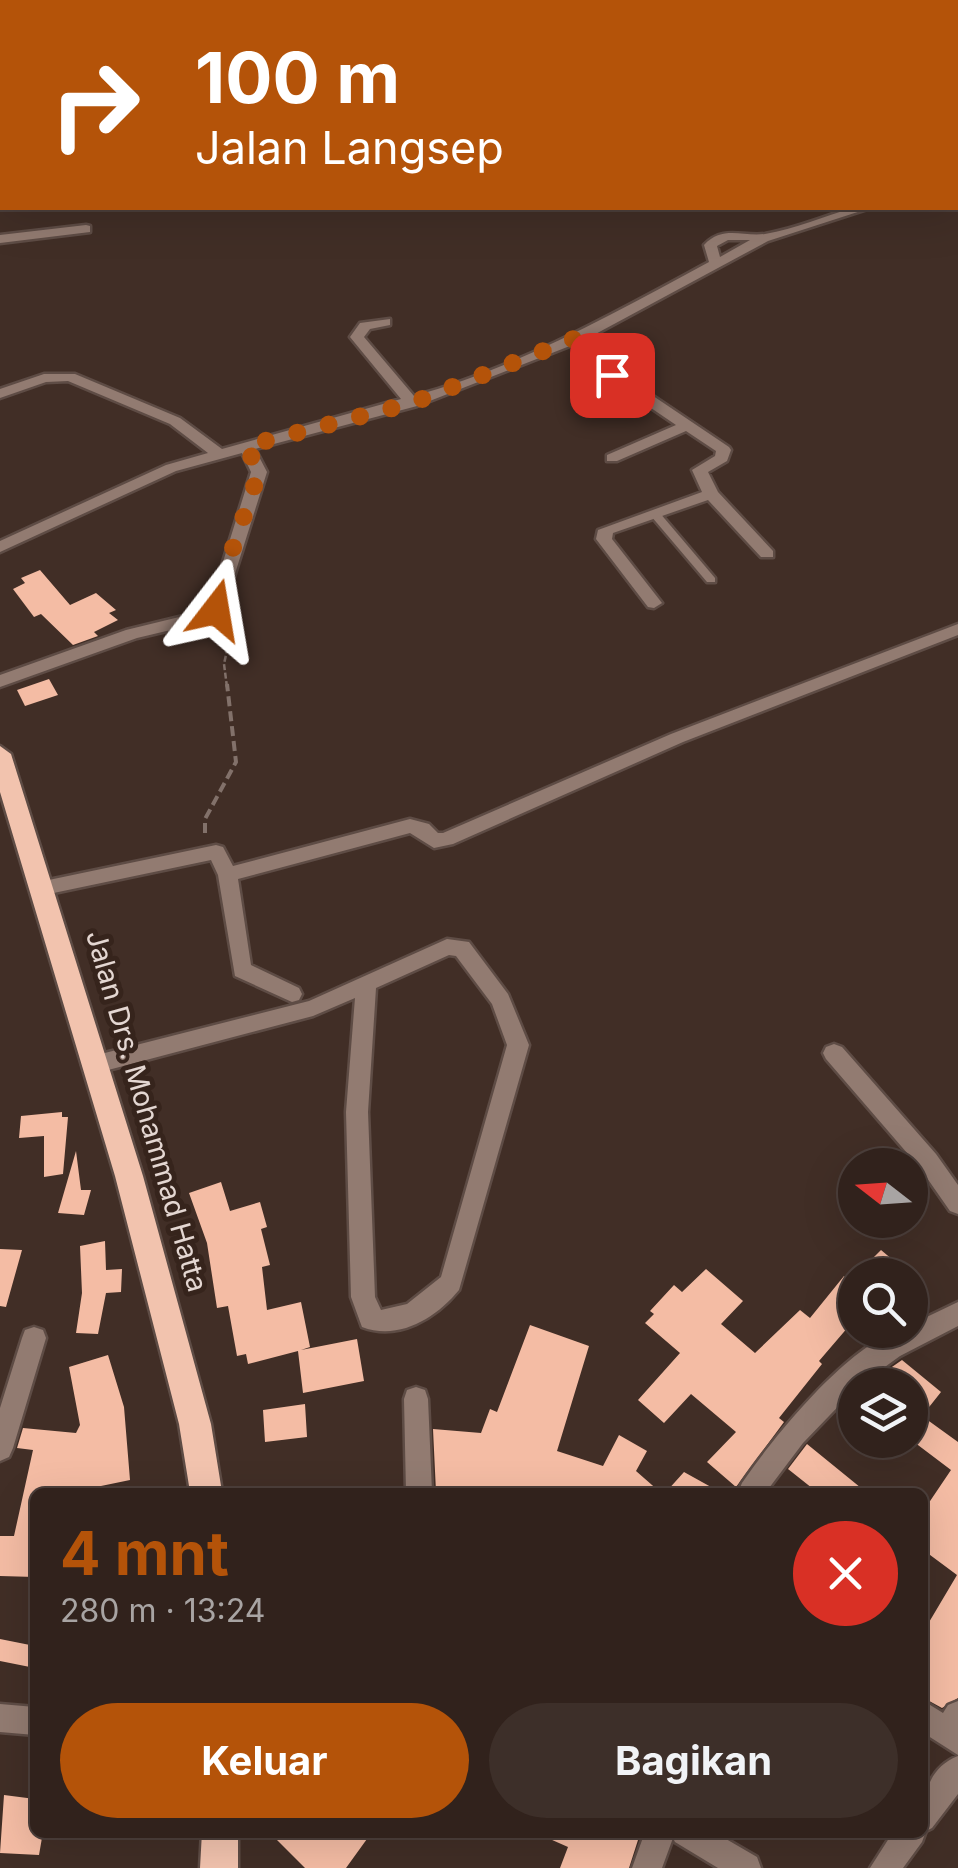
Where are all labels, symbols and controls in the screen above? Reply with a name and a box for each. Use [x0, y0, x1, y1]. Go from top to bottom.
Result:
text: 100 m [195, 35, 400, 120]
icon: right [30, 40, 160, 170]
text: Jalan Langsep [195, 120, 504, 175]
pin [570, 333, 655, 418]
icon: arrive [585, 348, 640, 403]
position arrow [164, 558, 268, 662]
street label: Jalan Drs. Mohammad Hatta [79, 926, 215, 1296]
north arrow [838, 1148, 928, 1238]
map controls [838, 1148, 928, 1458]
button: search [838, 1258, 928, 1348]
button: layers [838, 1368, 928, 1458]
text: 4 mnt [60, 1517, 229, 1589]
button: close [793, 1521, 898, 1626]
text: 280 m · 13:24 [60, 1591, 265, 1630]
button: Keluar [60, 1703, 469, 1818]
button: Bagikan [489, 1703, 898, 1818]

